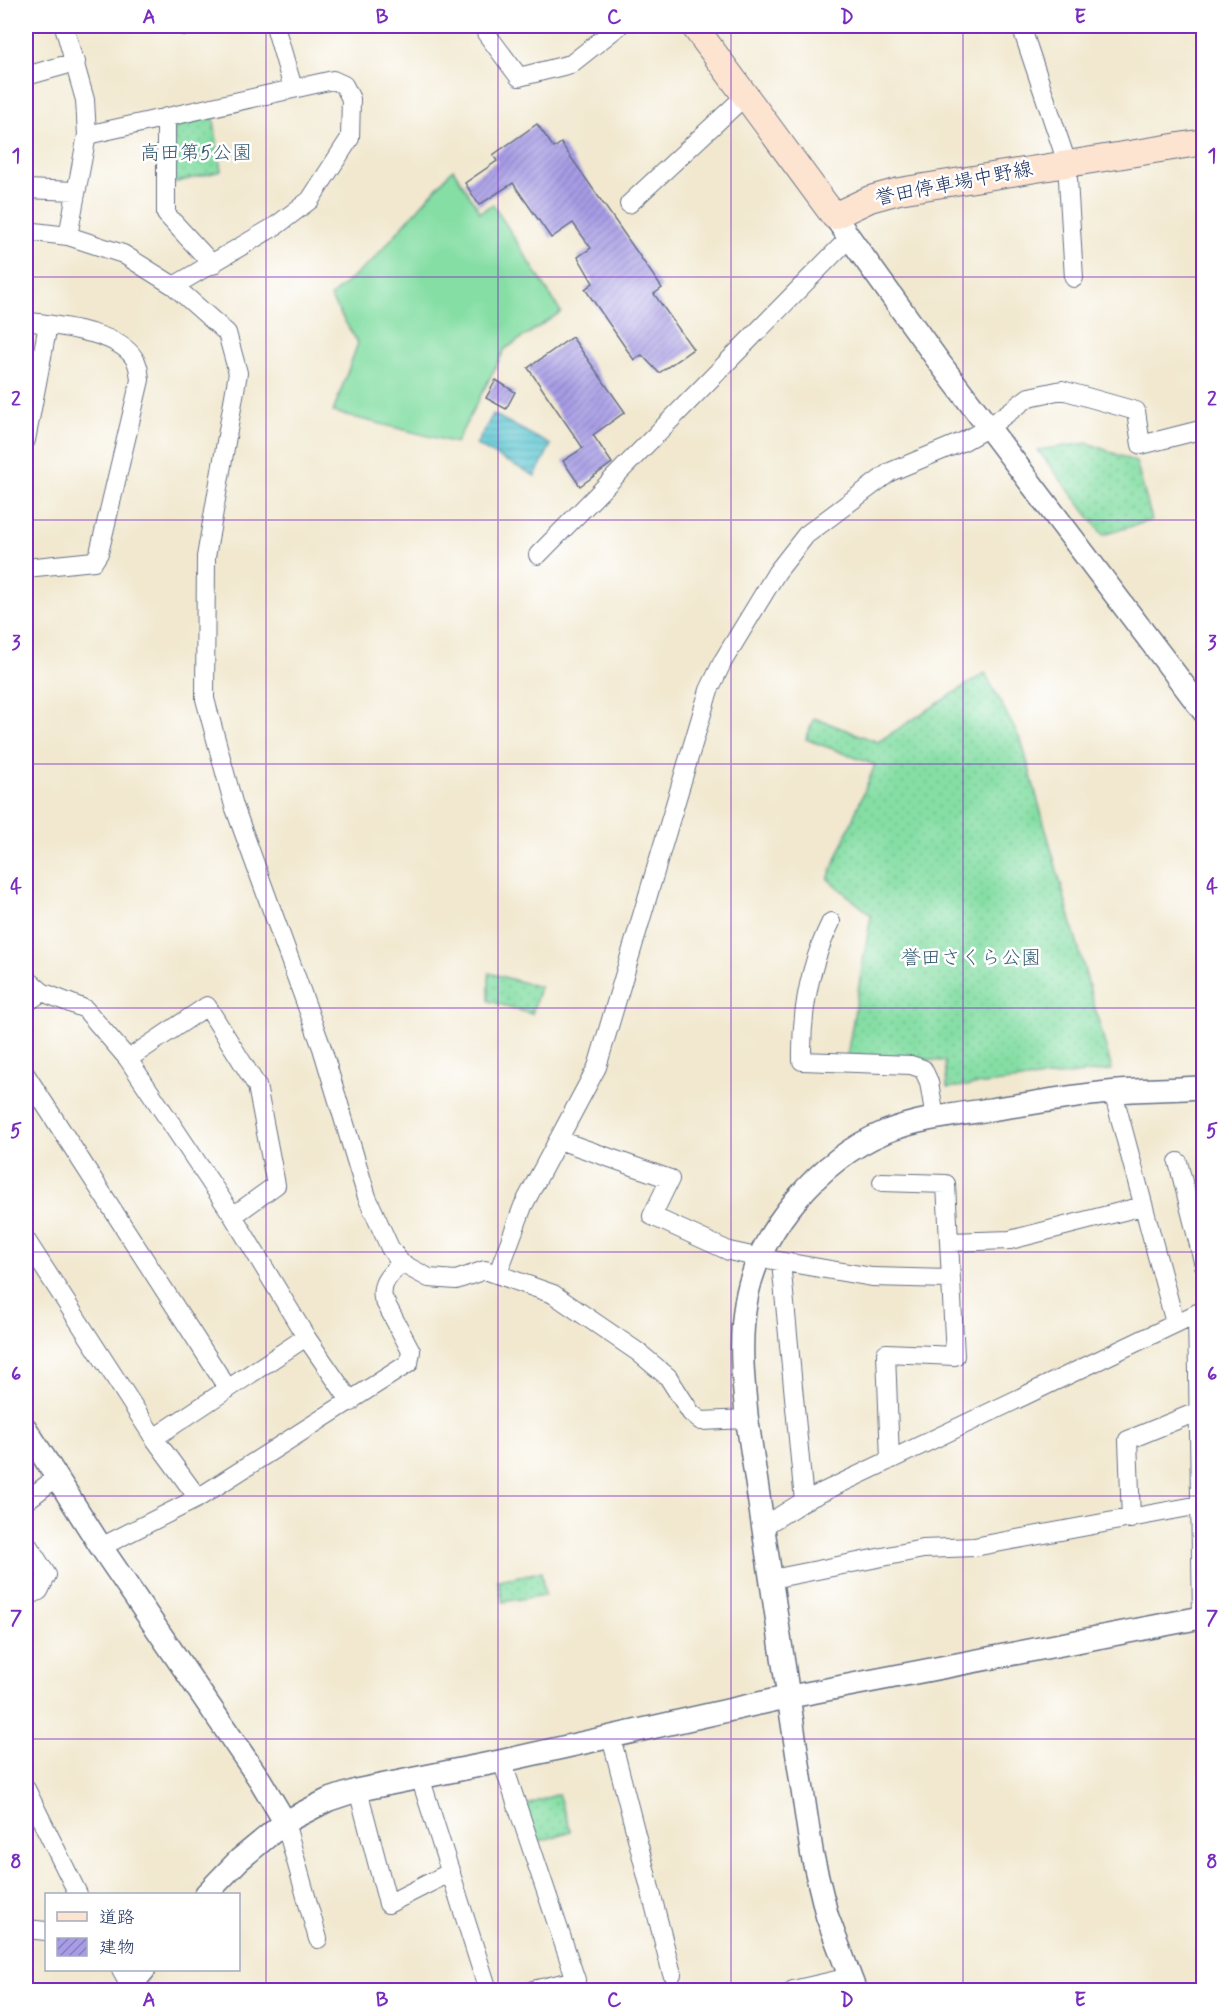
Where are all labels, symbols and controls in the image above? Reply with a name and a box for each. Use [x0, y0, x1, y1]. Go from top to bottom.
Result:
text: A [142, 4, 156, 31]
text: B [376, 4, 389, 31]
text: C [607, 4, 622, 31]
text: D [840, 4, 854, 31]
text: E [1074, 4, 1086, 31]
park label: 高田第5公園 [140, 140, 252, 167]
text: 1 [12, 143, 20, 170]
text: 1 [1208, 143, 1216, 170]
street label: 誉田停車場中野線 [873, 155, 1035, 213]
text: 2 [11, 386, 21, 413]
text: 2 [1207, 386, 1217, 413]
text: 3 [11, 630, 21, 657]
text: 3 [1207, 630, 1217, 657]
text: 4 [10, 874, 22, 901]
text: 4 [1206, 874, 1218, 901]
park label: 誉田さくら公園 [901, 945, 1041, 972]
text: 5 [10, 1118, 22, 1145]
text: 5 [1206, 1118, 1218, 1145]
text: 6 [11, 1361, 21, 1388]
text: 6 [1207, 1361, 1217, 1388]
text: 7 [10, 1605, 22, 1632]
text: 7 [1206, 1605, 1218, 1632]
text: 8 [10, 1849, 22, 1876]
text: 8 [1206, 1849, 1218, 1876]
legend [45, 1893, 240, 1971]
text: 道路 [99, 1906, 135, 1930]
text: 建物 [99, 1936, 135, 1960]
text: A [142, 1987, 156, 2014]
text: B [376, 1987, 389, 2014]
text: C [607, 1987, 622, 2014]
text: D [840, 1987, 854, 2014]
text: E [1074, 1987, 1086, 2014]

